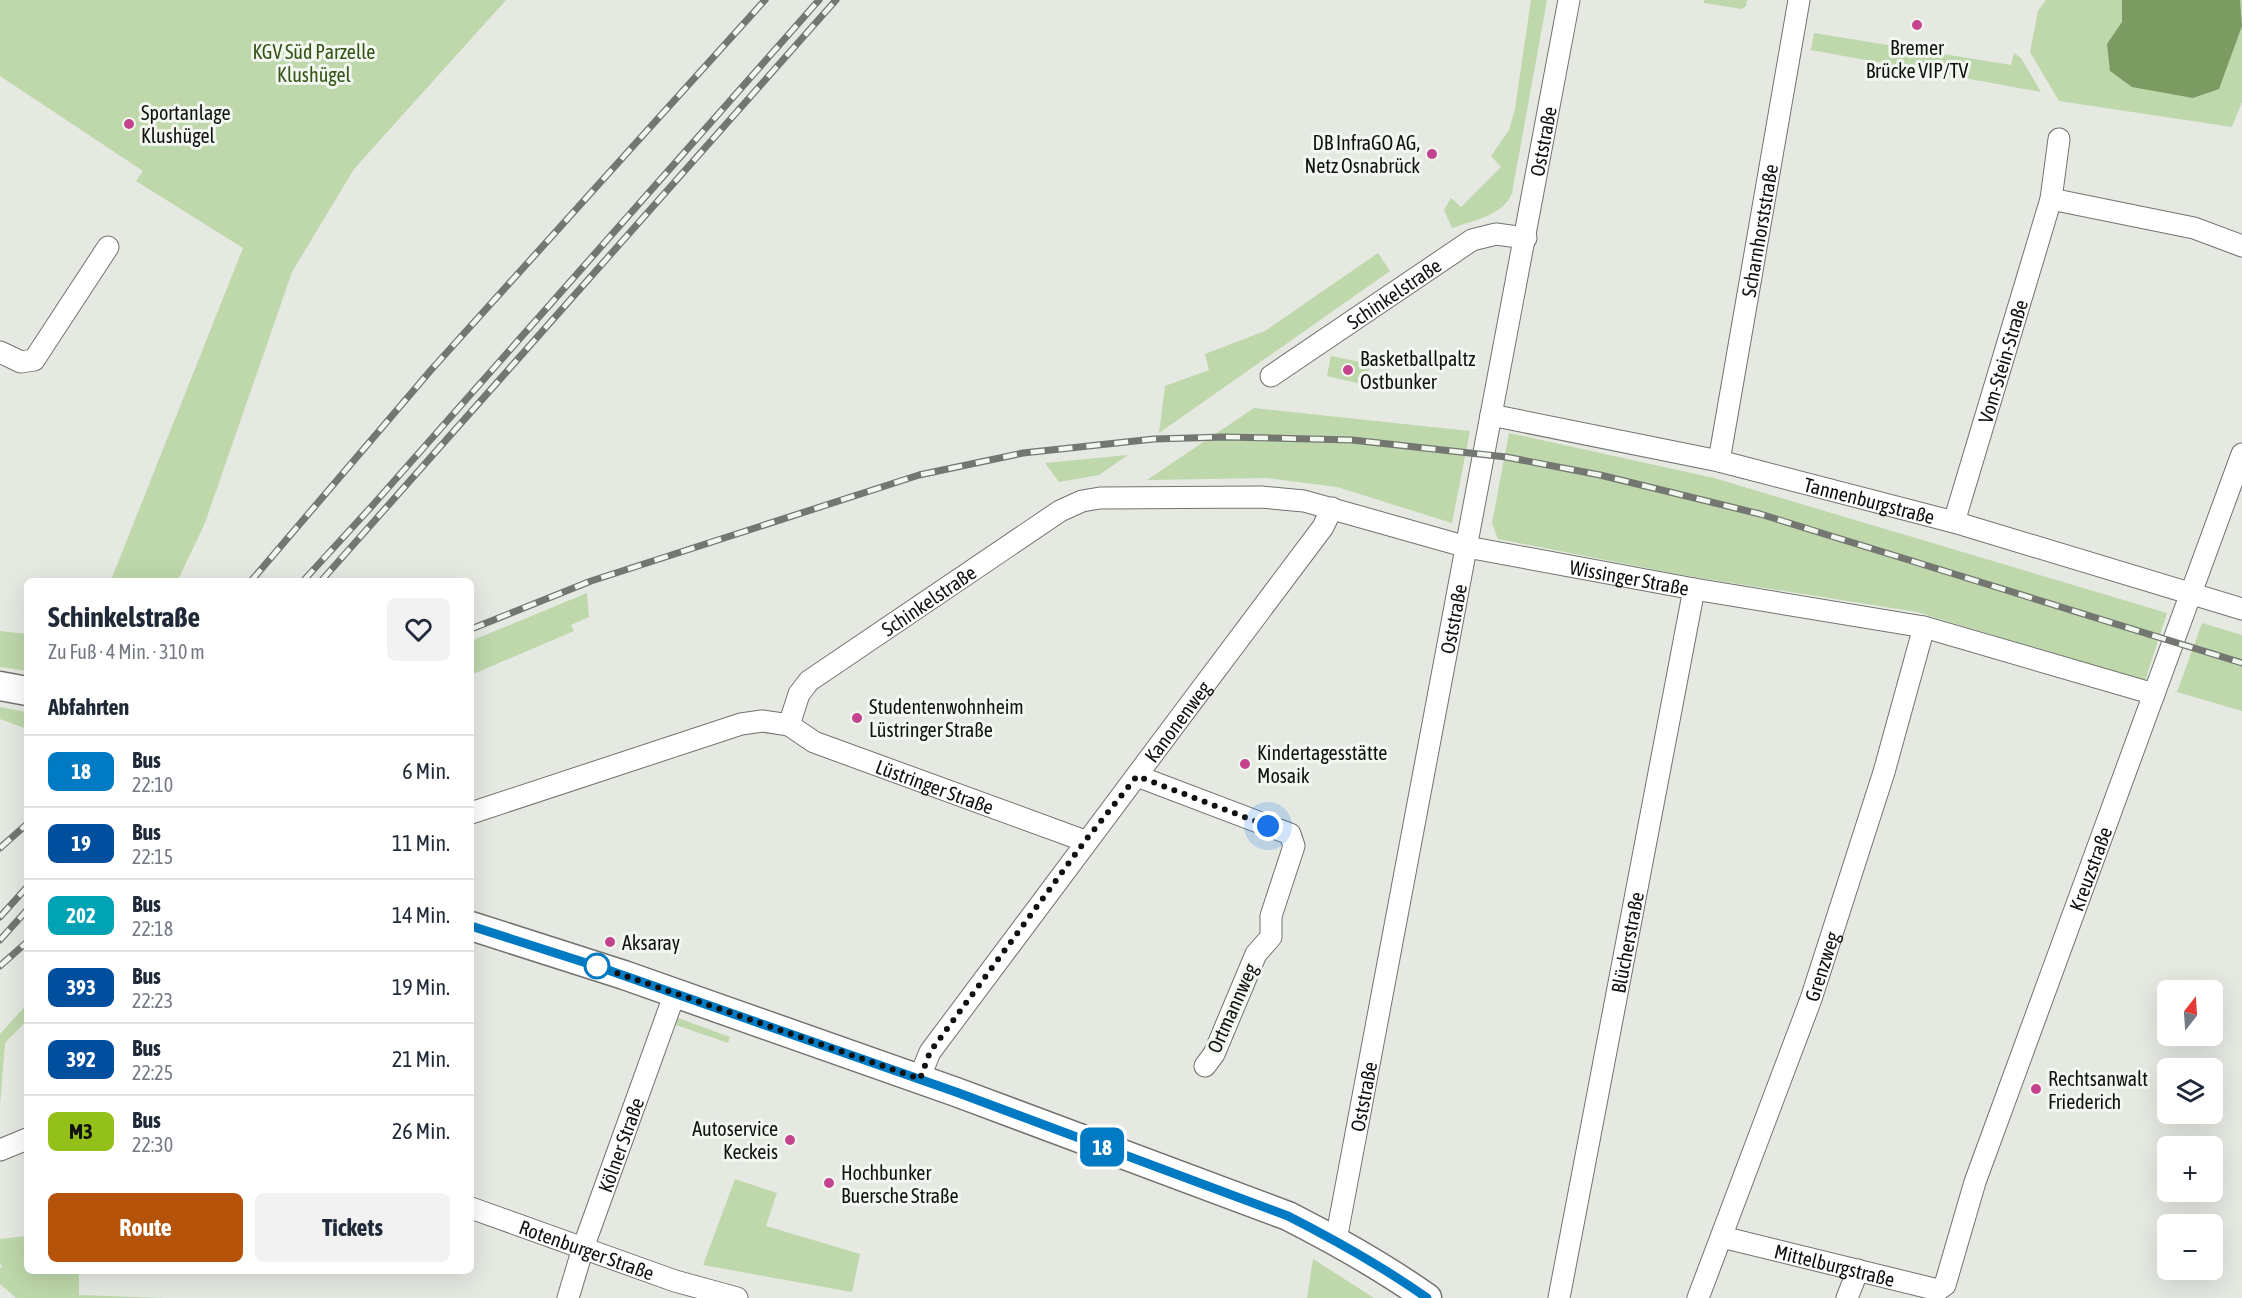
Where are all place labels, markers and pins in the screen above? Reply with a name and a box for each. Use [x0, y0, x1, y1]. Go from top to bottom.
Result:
marker: Bremer Brücke VIP/TV [1910, 18, 1924, 32]
place label: Bremer Brücke VIP/TV [1866, 36, 1969, 82]
place label: Sportanlage Klushügel [141, 101, 231, 147]
marker: Sportanlage Klushügel [122, 117, 136, 131]
place label: DB InfraGO AG, Netz Osnabrück [1304, 131, 1420, 177]
marker: DB InfraGO AG, Netz Osnabrück [1425, 147, 1439, 161]
place label: Basketballpaltz Ostbunker [1360, 347, 1476, 393]
marker: Basketballpaltz Ostbunker [1341, 363, 1355, 377]
place label: Studentenwohnheim Lüstringer Straße [869, 695, 1024, 741]
marker: Studentenwohnheim Lüstringer Straße [850, 711, 864, 725]
place label: Kindertagesstätte Mosaik [1257, 741, 1387, 787]
marker: Kindertagesstätte Mosaik [1238, 757, 1252, 771]
place label: Aksaray [622, 931, 680, 954]
marker: Aksaray [603, 935, 617, 949]
unlabelled marker [584, 953, 610, 979]
place label: Rechtsanwalt Friederich [2048, 1067, 2148, 1113]
marker: Rechtsanwalt Friederich [2029, 1082, 2043, 1096]
place label: Autoservice Keckeis [692, 1117, 778, 1163]
marker: Autoservice Keckeis [783, 1133, 797, 1147]
place label: Hochbunker Buersche Straße [841, 1161, 959, 1207]
marker: Hochbunker Buersche Straße [822, 1176, 836, 1190]

